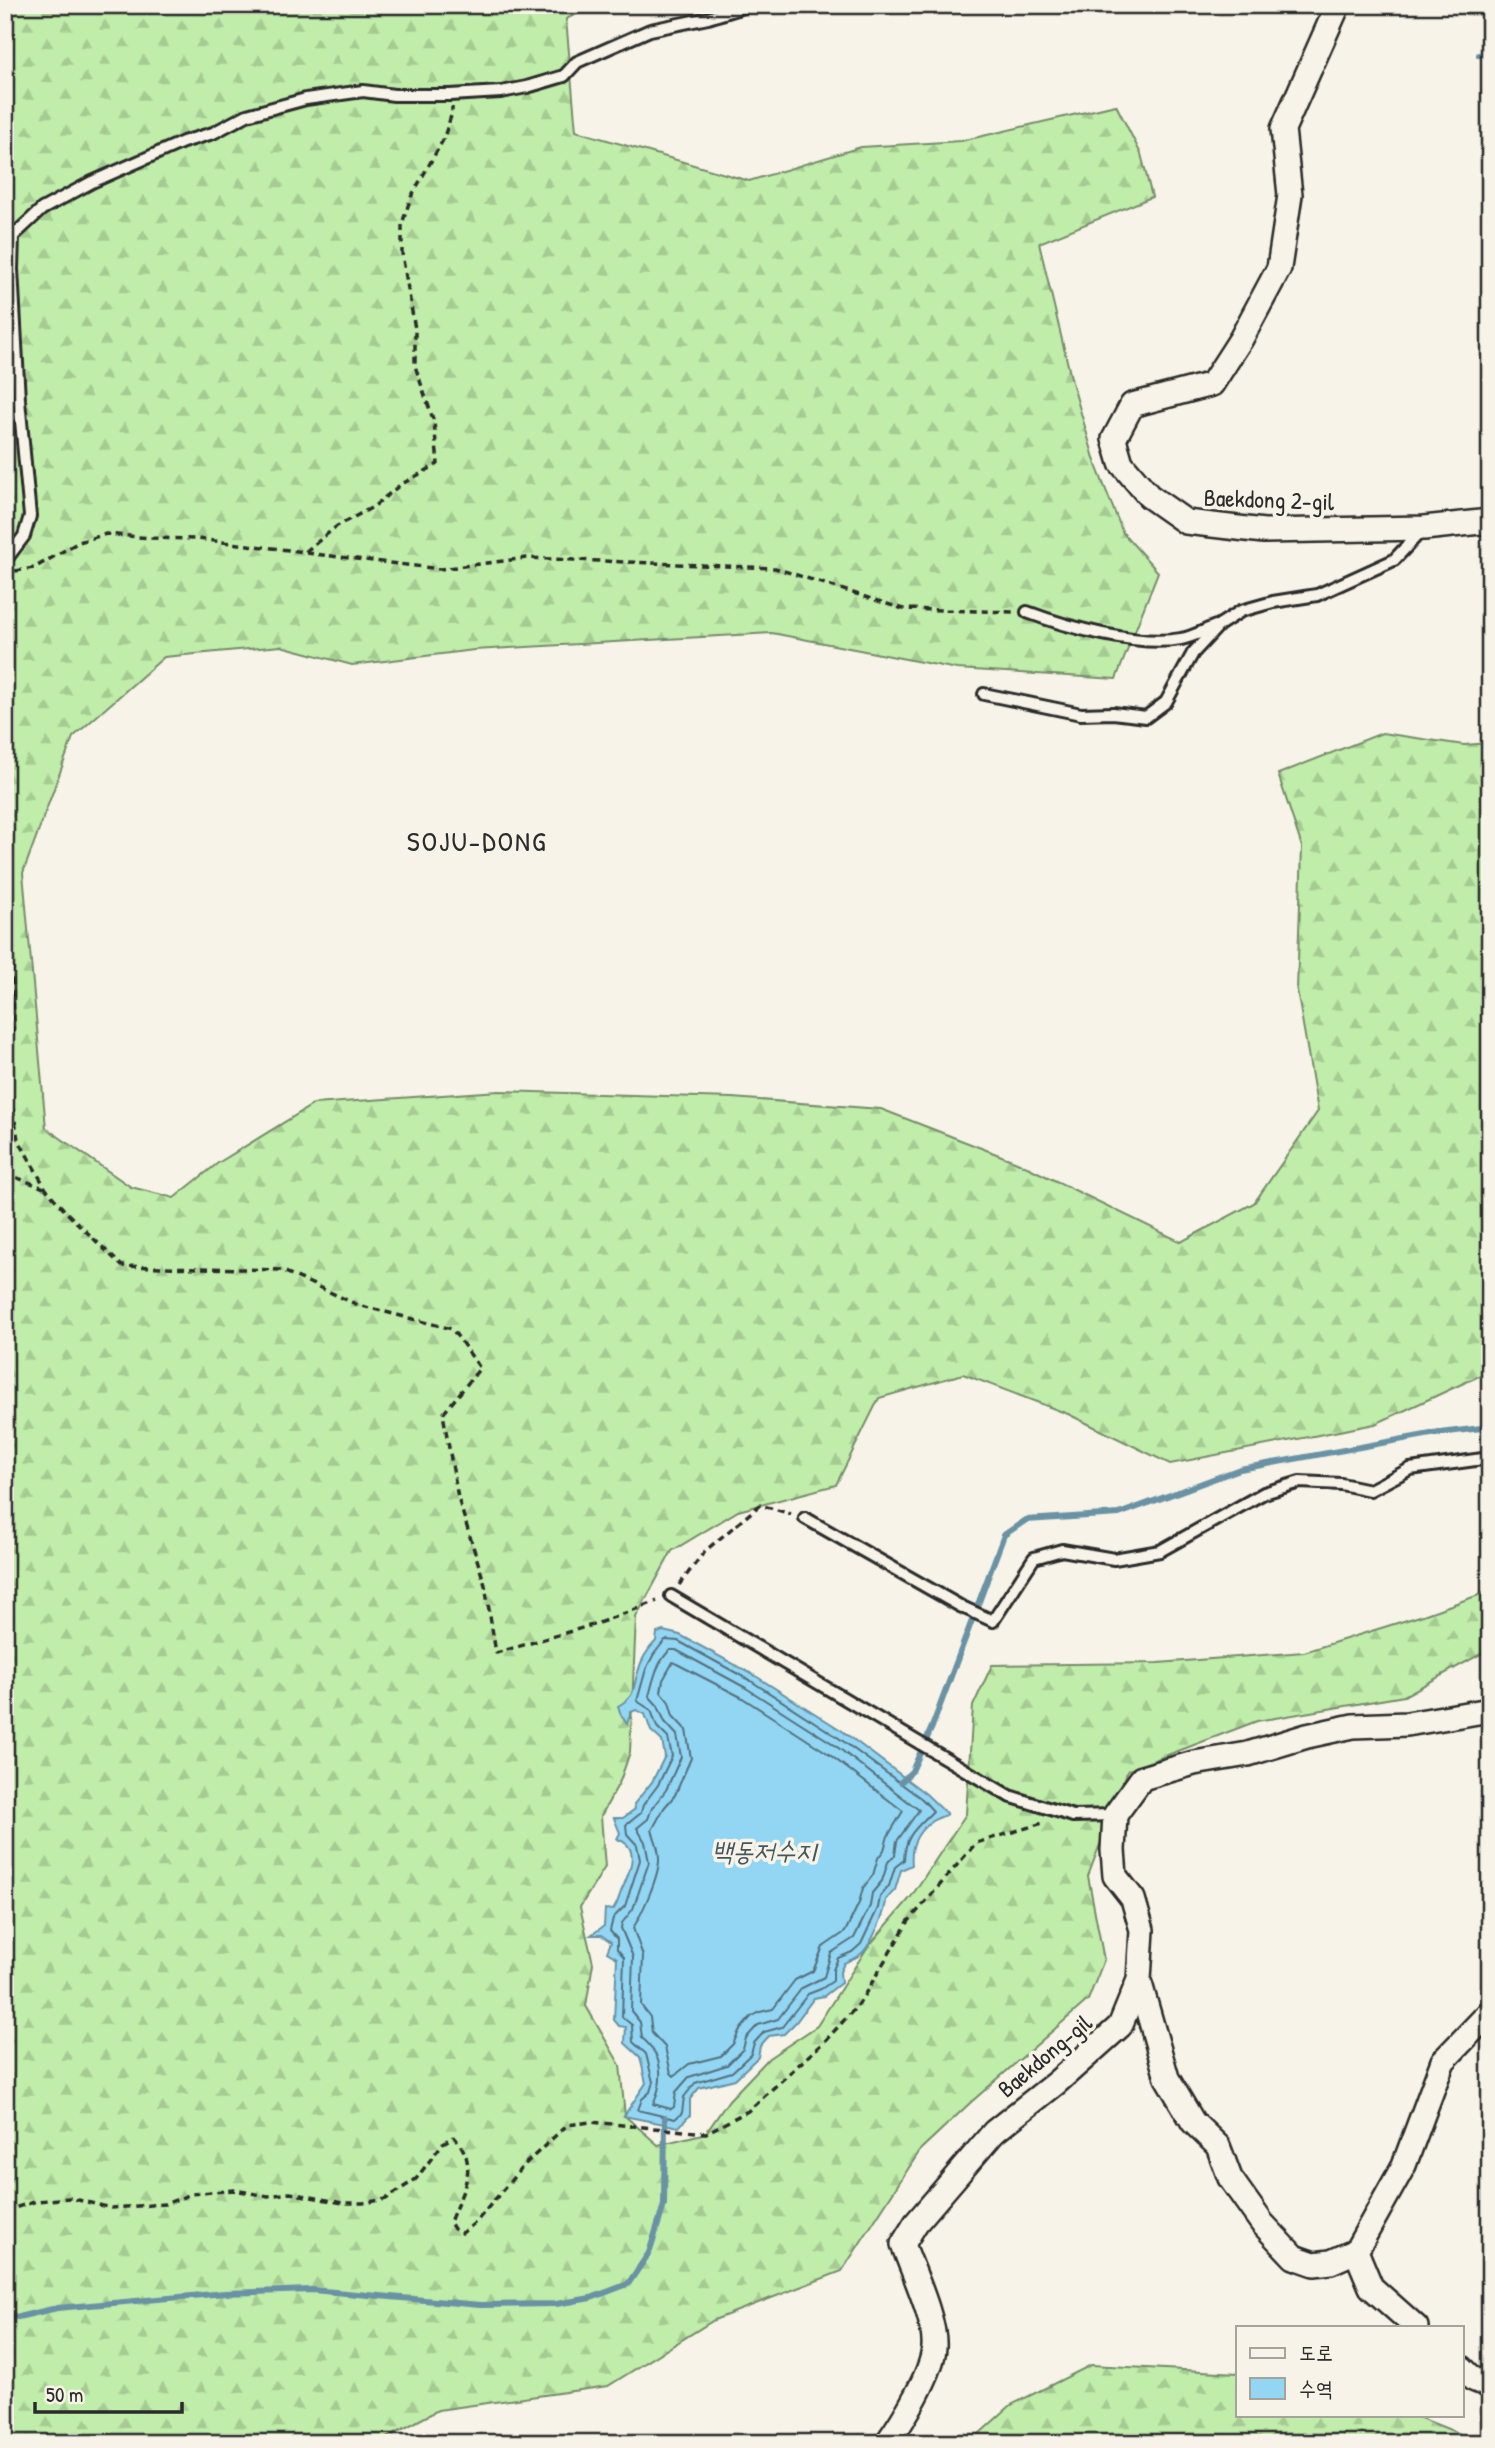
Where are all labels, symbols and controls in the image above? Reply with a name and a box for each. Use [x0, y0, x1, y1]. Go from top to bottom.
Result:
street label: Baekdong 2-gil [1203, 481, 1335, 517]
district label: SOJU-DONG [407, 822, 547, 860]
water label: 백동저수지 [712, 1833, 819, 1868]
street label: Baekdong-gil [990, 2006, 1099, 2104]
legend [1236, 2326, 1464, 2416]
text: 도로 [1299, 2338, 1333, 2367]
scale bar [35, 2371, 182, 2415]
text: 수역 [1299, 2374, 1333, 2403]
text: 50 m [46, 2380, 83, 2409]

